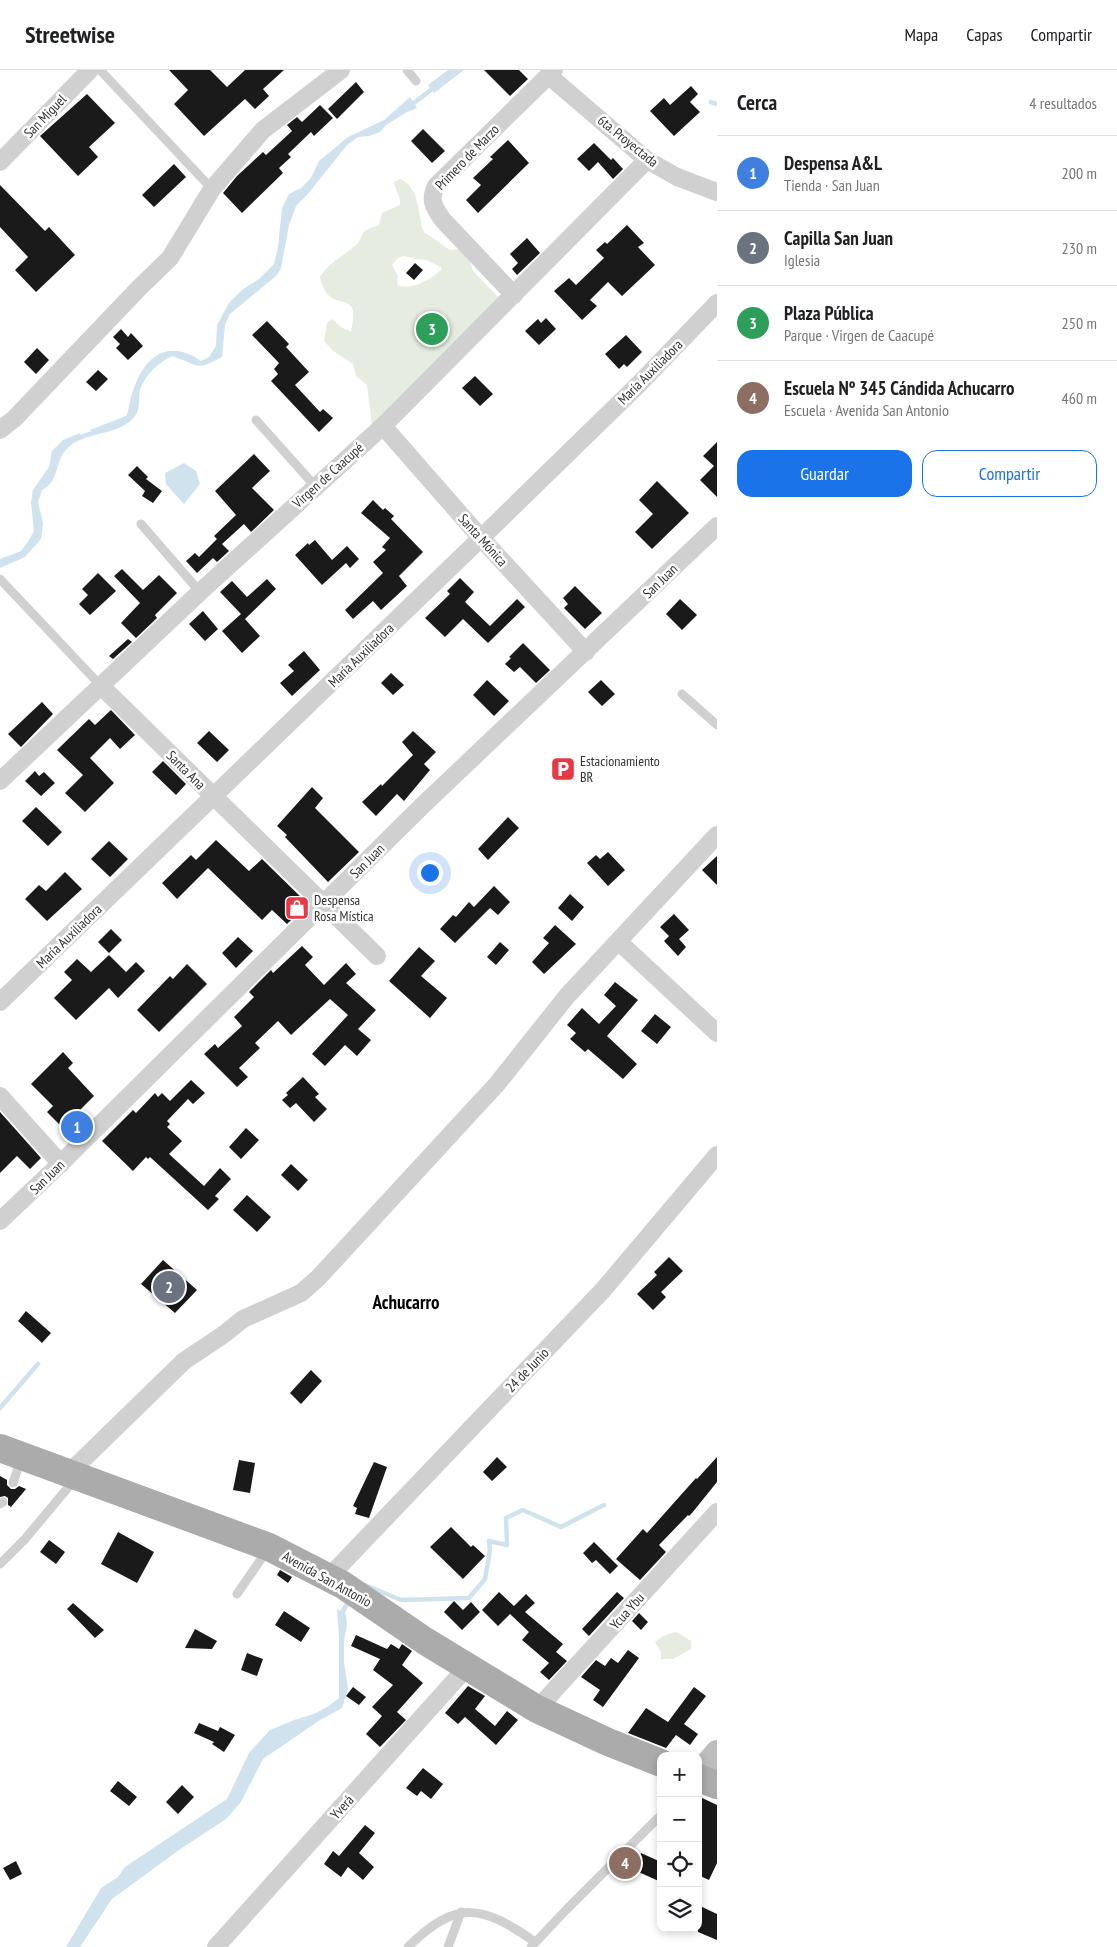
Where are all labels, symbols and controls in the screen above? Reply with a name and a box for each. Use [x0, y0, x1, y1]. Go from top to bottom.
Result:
text: Streetwise [25, 19, 115, 50]
text: Mapa [905, 23, 938, 46]
text: Capas [966, 23, 1003, 46]
text: Compartir [1031, 23, 1092, 46]
text: Cerca [737, 89, 777, 116]
street label: San Miguel [20, 90, 71, 142]
text: 4 resultados [1029, 93, 1097, 113]
street label: 6ta. Proyectada [594, 111, 662, 171]
street label: Primero de Marzo [431, 120, 503, 194]
text: Despensa A&L [784, 151, 882, 175]
text: 1 [749, 163, 757, 183]
text: 200 m [1062, 163, 1097, 183]
text: Tienda · San Juan [784, 175, 880, 195]
text: Capilla San Juan [784, 226, 893, 250]
text: 2 [749, 238, 757, 258]
text: 230 m [1062, 238, 1097, 258]
text: Iglesia [784, 250, 820, 270]
text: Plaza Pública [784, 301, 874, 325]
pin: 3 [416, 310, 448, 348]
text: 3 [749, 313, 757, 333]
text: 250 m [1062, 313, 1097, 333]
text: Parque · Virgen de Caacupé [784, 325, 934, 345]
street label: María Auxiliadora [614, 336, 686, 408]
text: Escuela Nº 345 Cándida Achucarro [784, 376, 1014, 400]
text: 4 [749, 388, 757, 408]
text: 460 m [1062, 388, 1097, 408]
text: Escuela · Avenida San Antonio [784, 400, 949, 420]
street label: Virgen de Caacupé [288, 438, 367, 512]
button: Guardar [737, 450, 912, 497]
button: Compartir [922, 450, 1097, 497]
street label: Santa Mónica [455, 510, 511, 570]
street label: San Juan [639, 560, 681, 602]
street label: María Auxiliadora [324, 619, 398, 691]
street label: Santa Ana [163, 747, 209, 793]
place label: Estacionamiento BR [580, 752, 660, 786]
parking icon: Estacionamiento BR [550, 756, 576, 782]
street label: San Juan [346, 840, 388, 882]
your location [417, 860, 443, 886]
place label: Despensa Rosa Mística [314, 891, 374, 925]
shop icon: Despensa Rosa Mística [284, 895, 310, 921]
street label: María Auxiliadora [32, 900, 106, 972]
pin: 1 [61, 1108, 93, 1146]
street label: San Juan [26, 1156, 68, 1198]
pin: 2 [153, 1268, 185, 1306]
district label: Achucarro [372, 1290, 439, 1314]
street label: 24 de Junio [501, 1344, 553, 1396]
street label: Avenida San Antonio [279, 1547, 375, 1611]
street label: Ycua Ybu [606, 1589, 648, 1633]
map controls [657, 1752, 702, 1932]
button: + [657, 1752, 702, 1797]
street label: Yverá [326, 1791, 358, 1823]
button: − [657, 1797, 702, 1842]
button: locate [657, 1842, 702, 1887]
pin: 4 [609, 1844, 641, 1882]
button: layers [657, 1887, 702, 1932]

